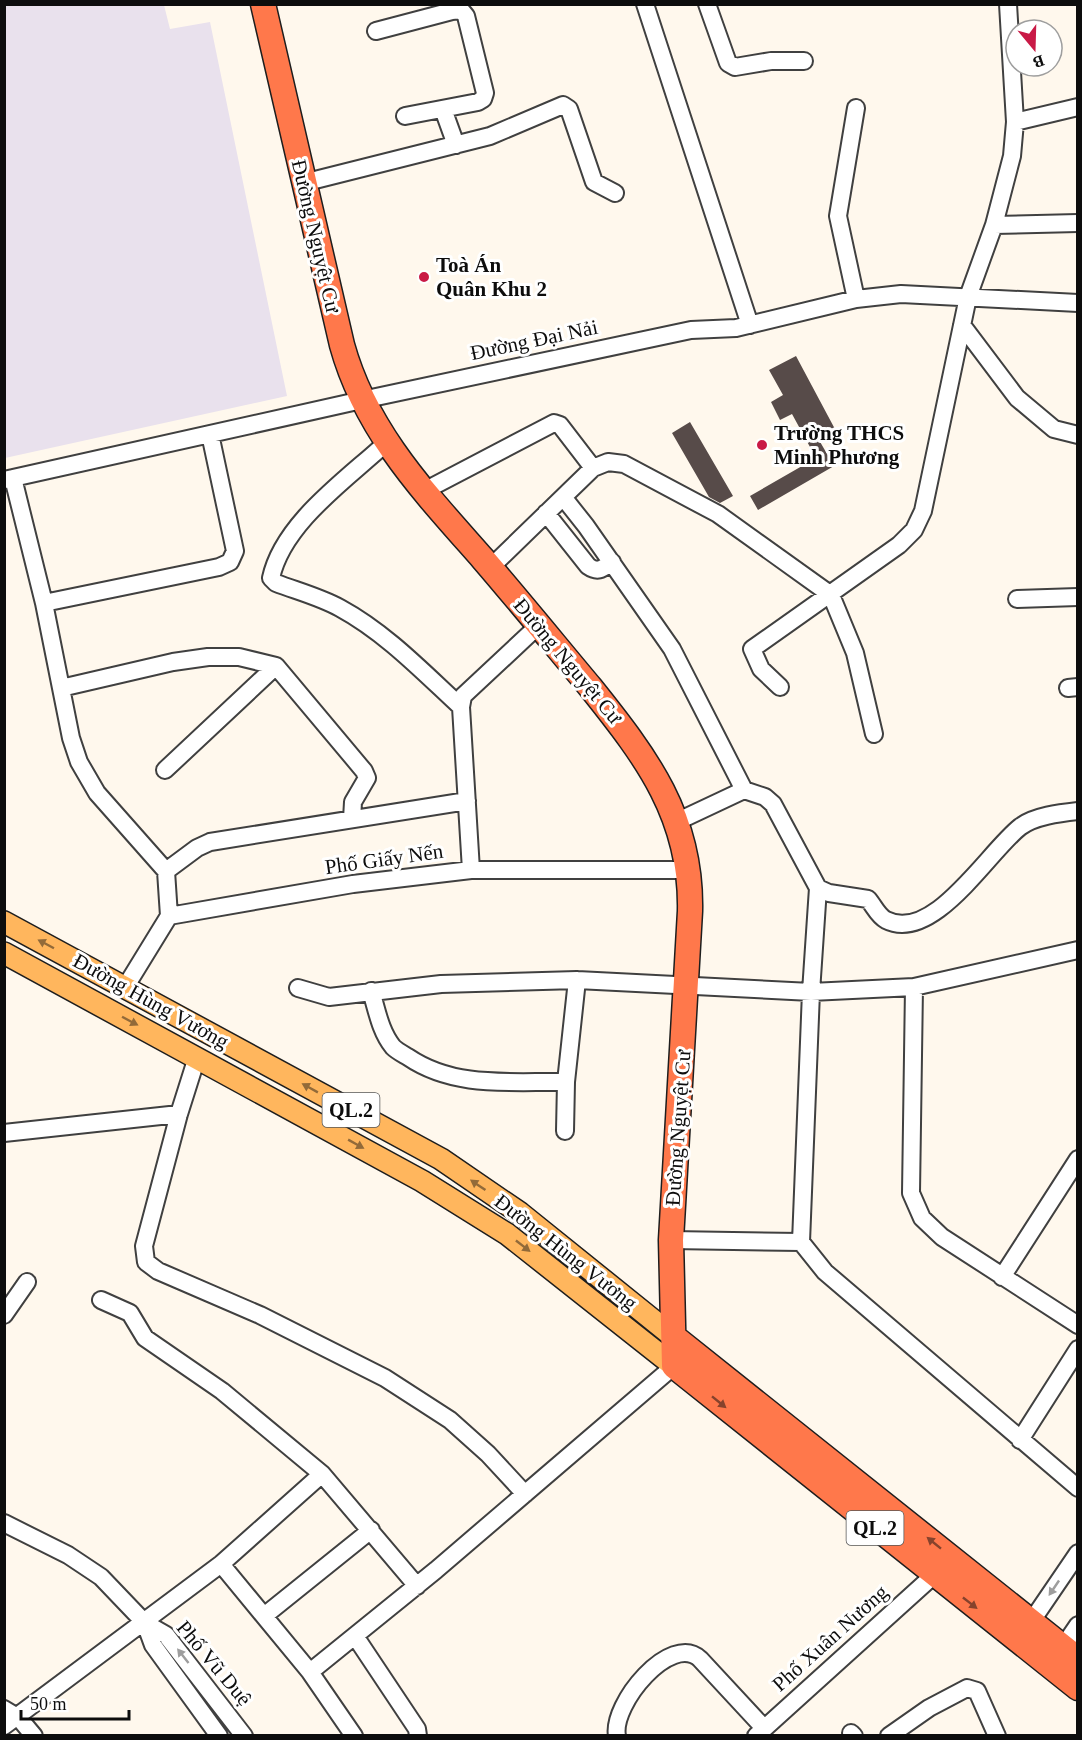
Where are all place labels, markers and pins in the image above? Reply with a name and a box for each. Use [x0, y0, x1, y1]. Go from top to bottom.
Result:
place label: Toà Án Quân Khu 2 [436, 253, 547, 301]
marker: Toà Án Quân Khu 2 [417, 270, 431, 284]
place label: Trường THCS Minh Phương [774, 421, 904, 469]
marker: Trường THCS Minh Phương [755, 438, 769, 452]

